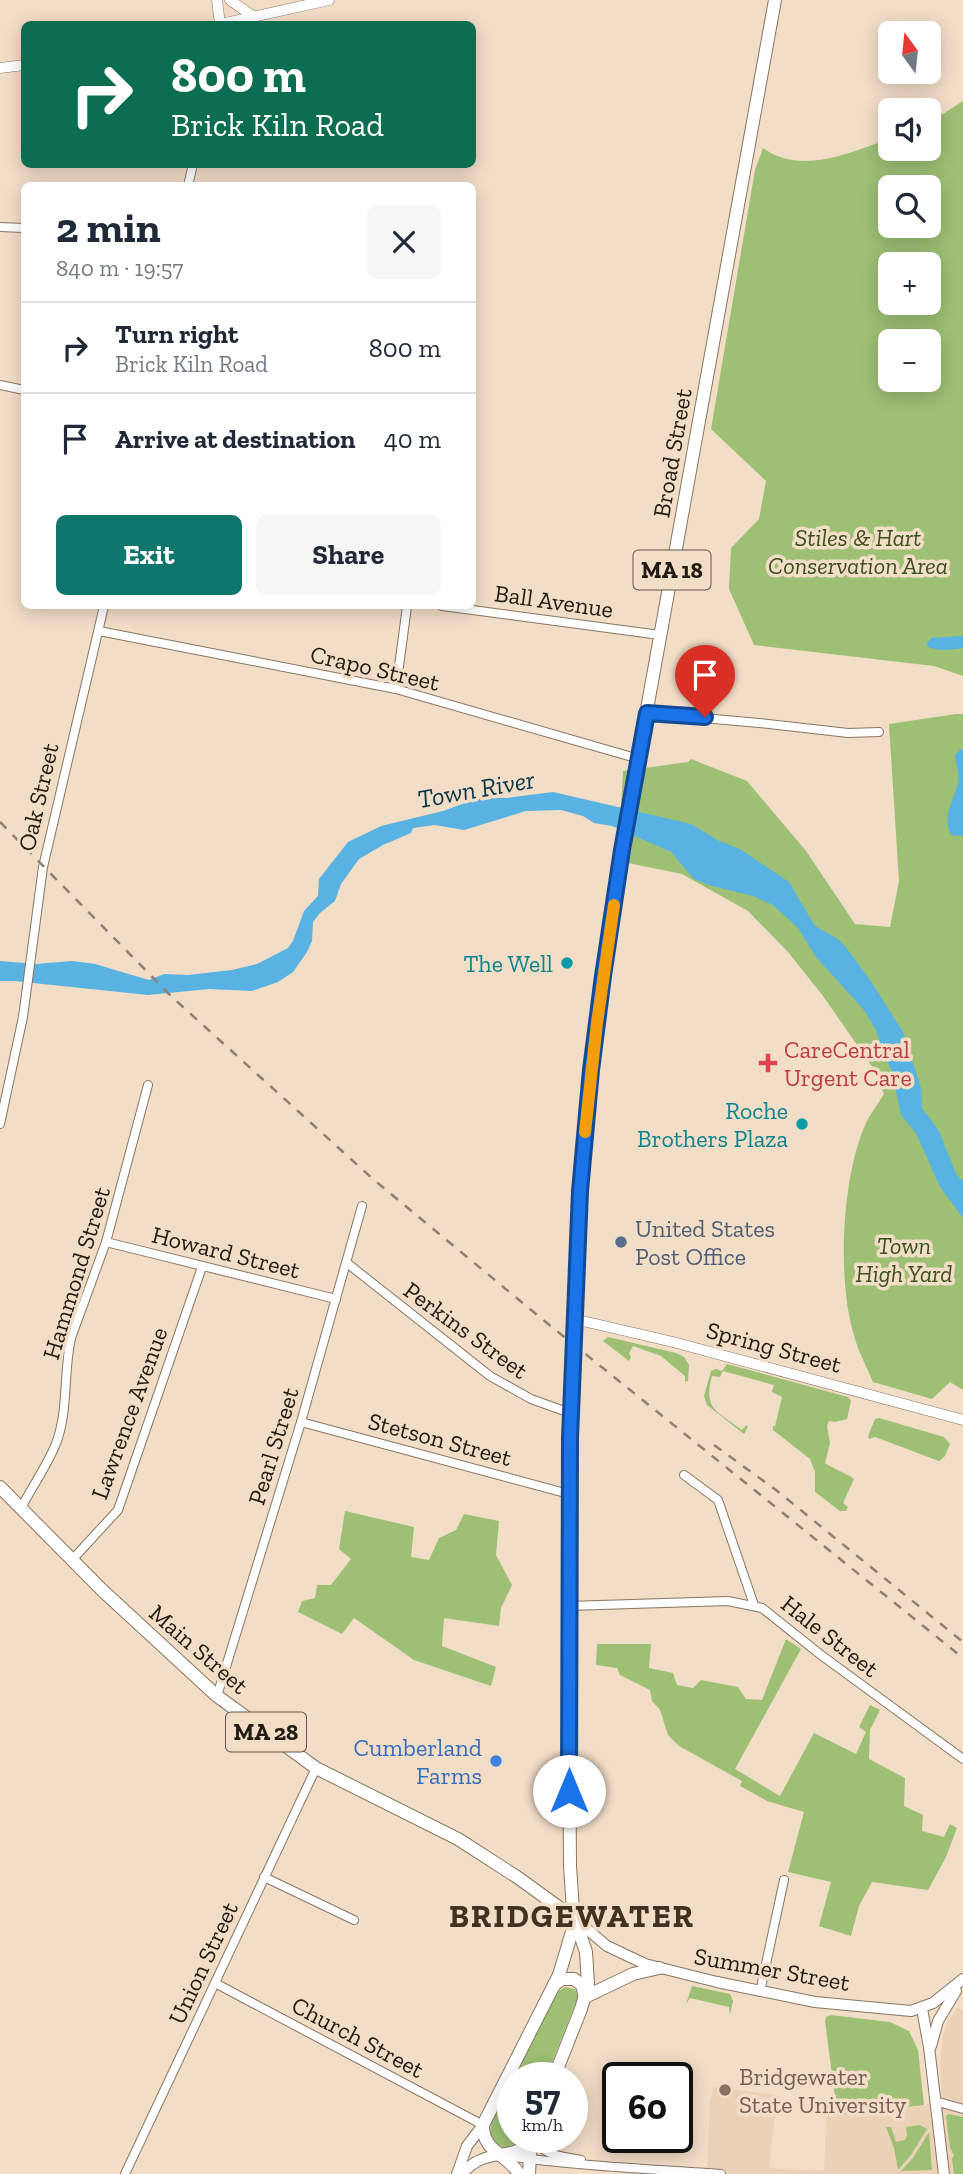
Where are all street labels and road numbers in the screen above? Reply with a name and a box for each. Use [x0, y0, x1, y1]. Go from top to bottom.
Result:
street label: Broad Street [646, 386, 698, 520]
road number: MA 18 [634, 550, 710, 590]
street label: Ball Avenue [493, 578, 615, 624]
street label: Crapo Street [308, 639, 442, 697]
street label: Oak Street [11, 740, 65, 854]
street label: Hammond Street [36, 1183, 116, 1363]
street label: Howard Street [149, 1220, 303, 1284]
street label: Perkins Street [398, 1275, 534, 1385]
street label: Spring Street [703, 1315, 845, 1379]
street label: Lawrence Avenue [84, 1323, 174, 1503]
street label: Pearl Street [241, 1384, 305, 1508]
street label: Stetson Street [365, 1406, 515, 1472]
street label: Hale Street [775, 1589, 885, 1683]
street label: Main Street [144, 1598, 254, 1700]
road number: MA 28 [226, 1712, 306, 1751]
street label: Union Street [162, 1897, 244, 2029]
street label: Summer Street [692, 1941, 852, 1997]
street label: Church Street [287, 1990, 429, 2084]

